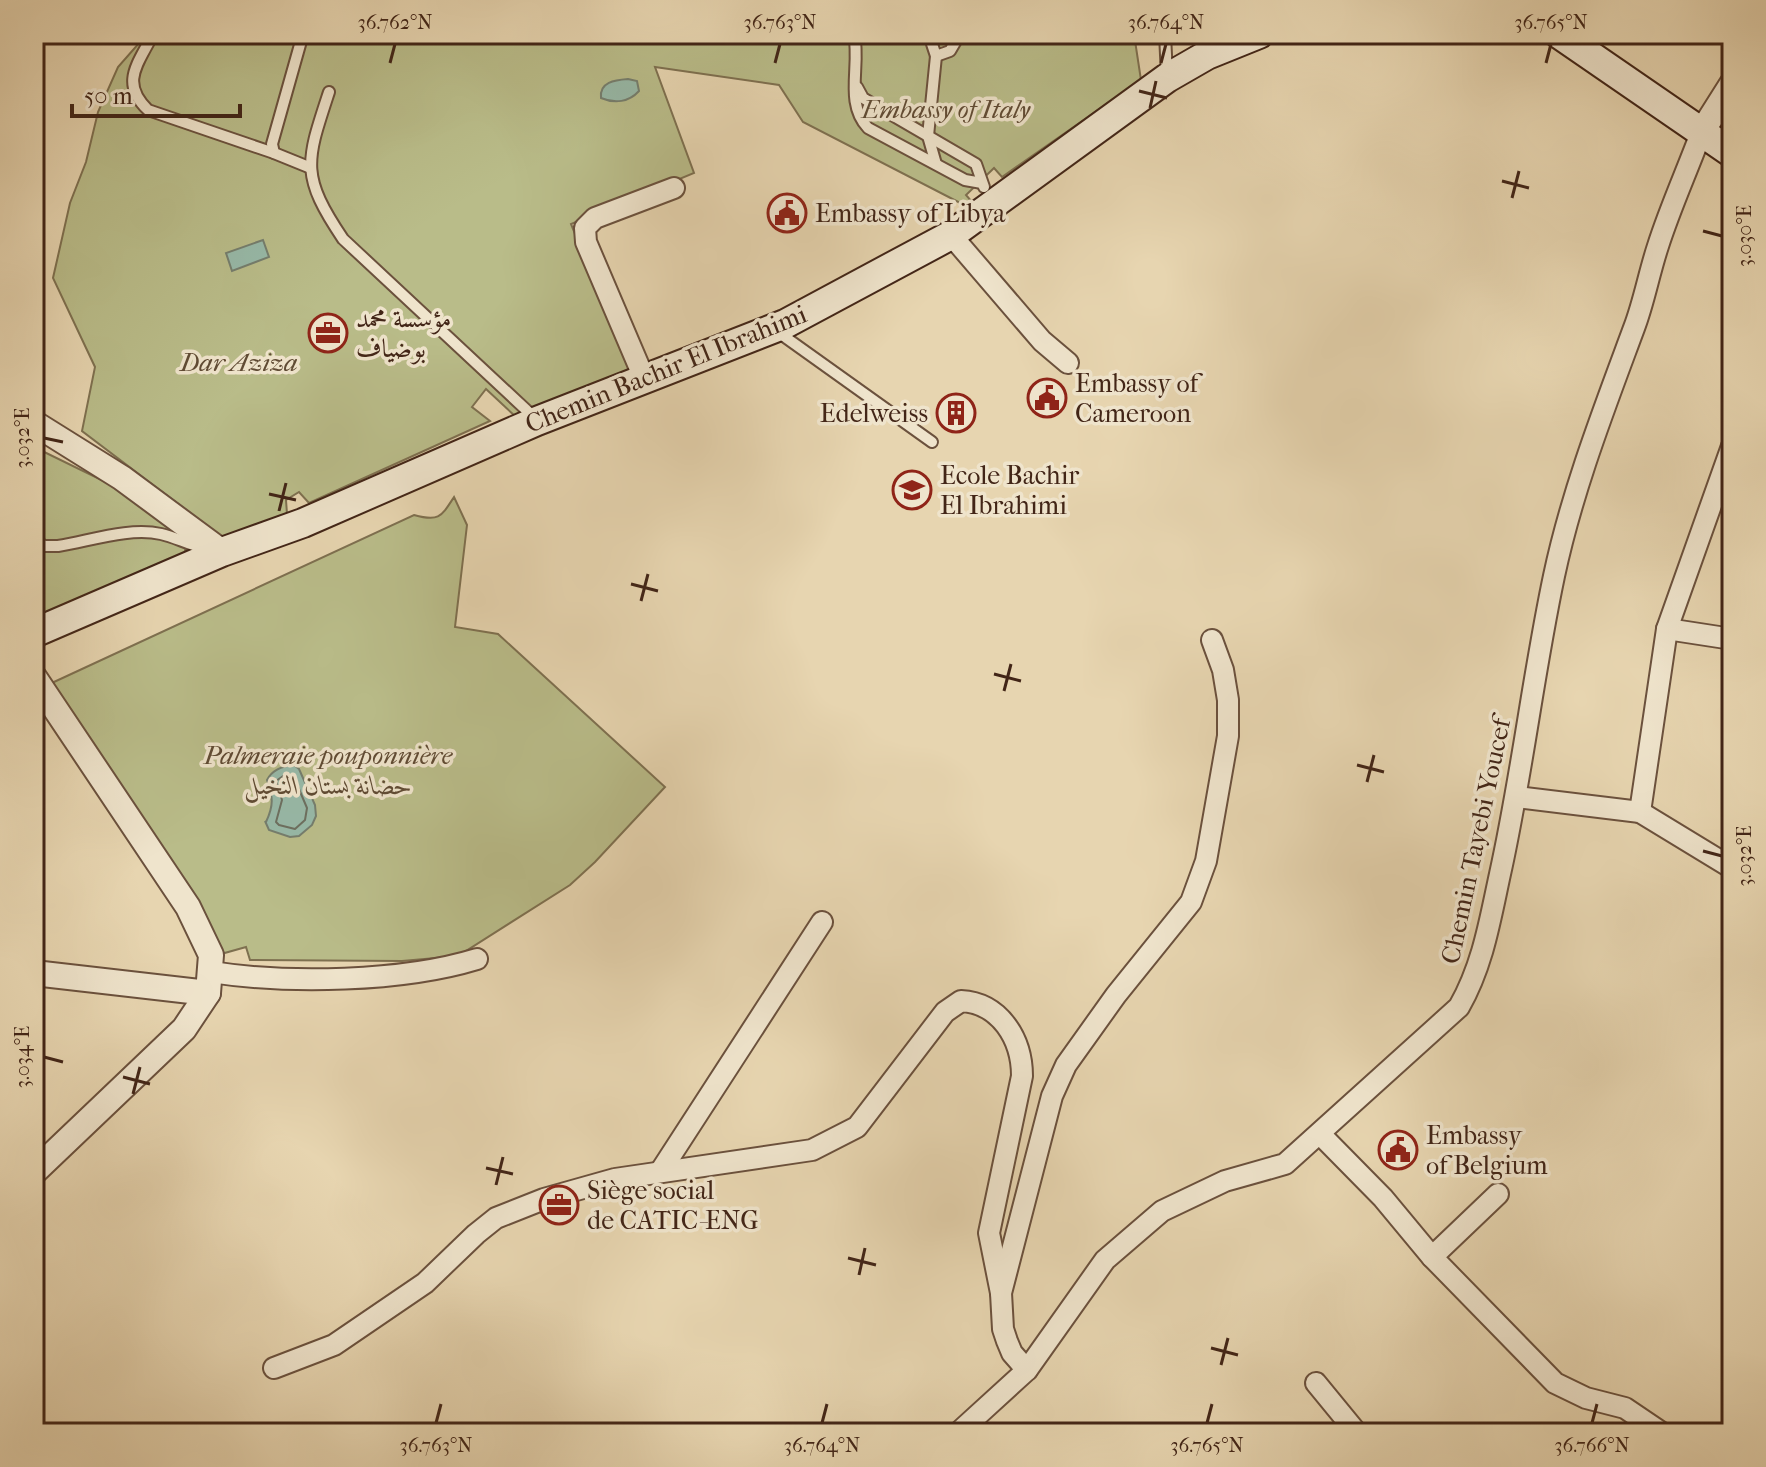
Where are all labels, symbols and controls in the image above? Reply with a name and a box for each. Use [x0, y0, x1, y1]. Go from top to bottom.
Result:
text: 36.762°N [357, 11, 433, 34]
text: 36.763°N [744, 11, 816, 34]
text: 36.764°N [1128, 11, 1204, 34]
text: 36.765°N [1514, 11, 1588, 34]
scale bar [72, 68, 240, 118]
text: 50 m [84, 82, 133, 110]
park label: Embassy of Italy [860, 94, 1032, 125]
public building icon: Embassy of Libya [766, 192, 808, 234]
place label: Embassy of Libya [815, 198, 1006, 229]
text: 3.030°E [1733, 205, 1756, 267]
street label: Chemin Bachir El Ibrahimi [521, 298, 812, 440]
place label: مؤسسة محمد بوضياف [356, 303, 451, 365]
office icon: مؤسسة محمد بوضياف [307, 312, 349, 354]
park label: Dar Aziza [178, 347, 298, 378]
place label: Embassy of Cameroon [1075, 368, 1203, 429]
public building icon: Embassy of Cameroon [1026, 377, 1068, 419]
building icon: Edelweiss [935, 392, 977, 434]
place label: Edelweiss [820, 398, 928, 429]
text: 3.032°E [11, 407, 34, 469]
place label: Ecole Bachir El Ibrahimi [940, 460, 1079, 521]
school or university icon: Ecole Bachir El Ibrahimi [891, 469, 933, 511]
street label: Chemin Tayebi Youcef [1435, 710, 1518, 967]
park label: Palmeraie pouponnière حضانة بستان النخيل [203, 740, 454, 803]
text: 3.032°E [1733, 825, 1756, 887]
text: 3.034°E [11, 1026, 34, 1088]
place label: Embassy of Belgium [1426, 1120, 1548, 1181]
public building icon: Embassy of Belgium [1377, 1129, 1419, 1171]
place label: Siège social de CATIC-ENG [587, 1175, 759, 1236]
office icon: Siège social de CATIC-ENG [538, 1184, 580, 1226]
text: 36.763°N [400, 1434, 472, 1457]
text: 36.764°N [784, 1434, 860, 1457]
text: 36.765°N [1170, 1434, 1244, 1457]
text: 36.766°N [1554, 1434, 1630, 1457]

